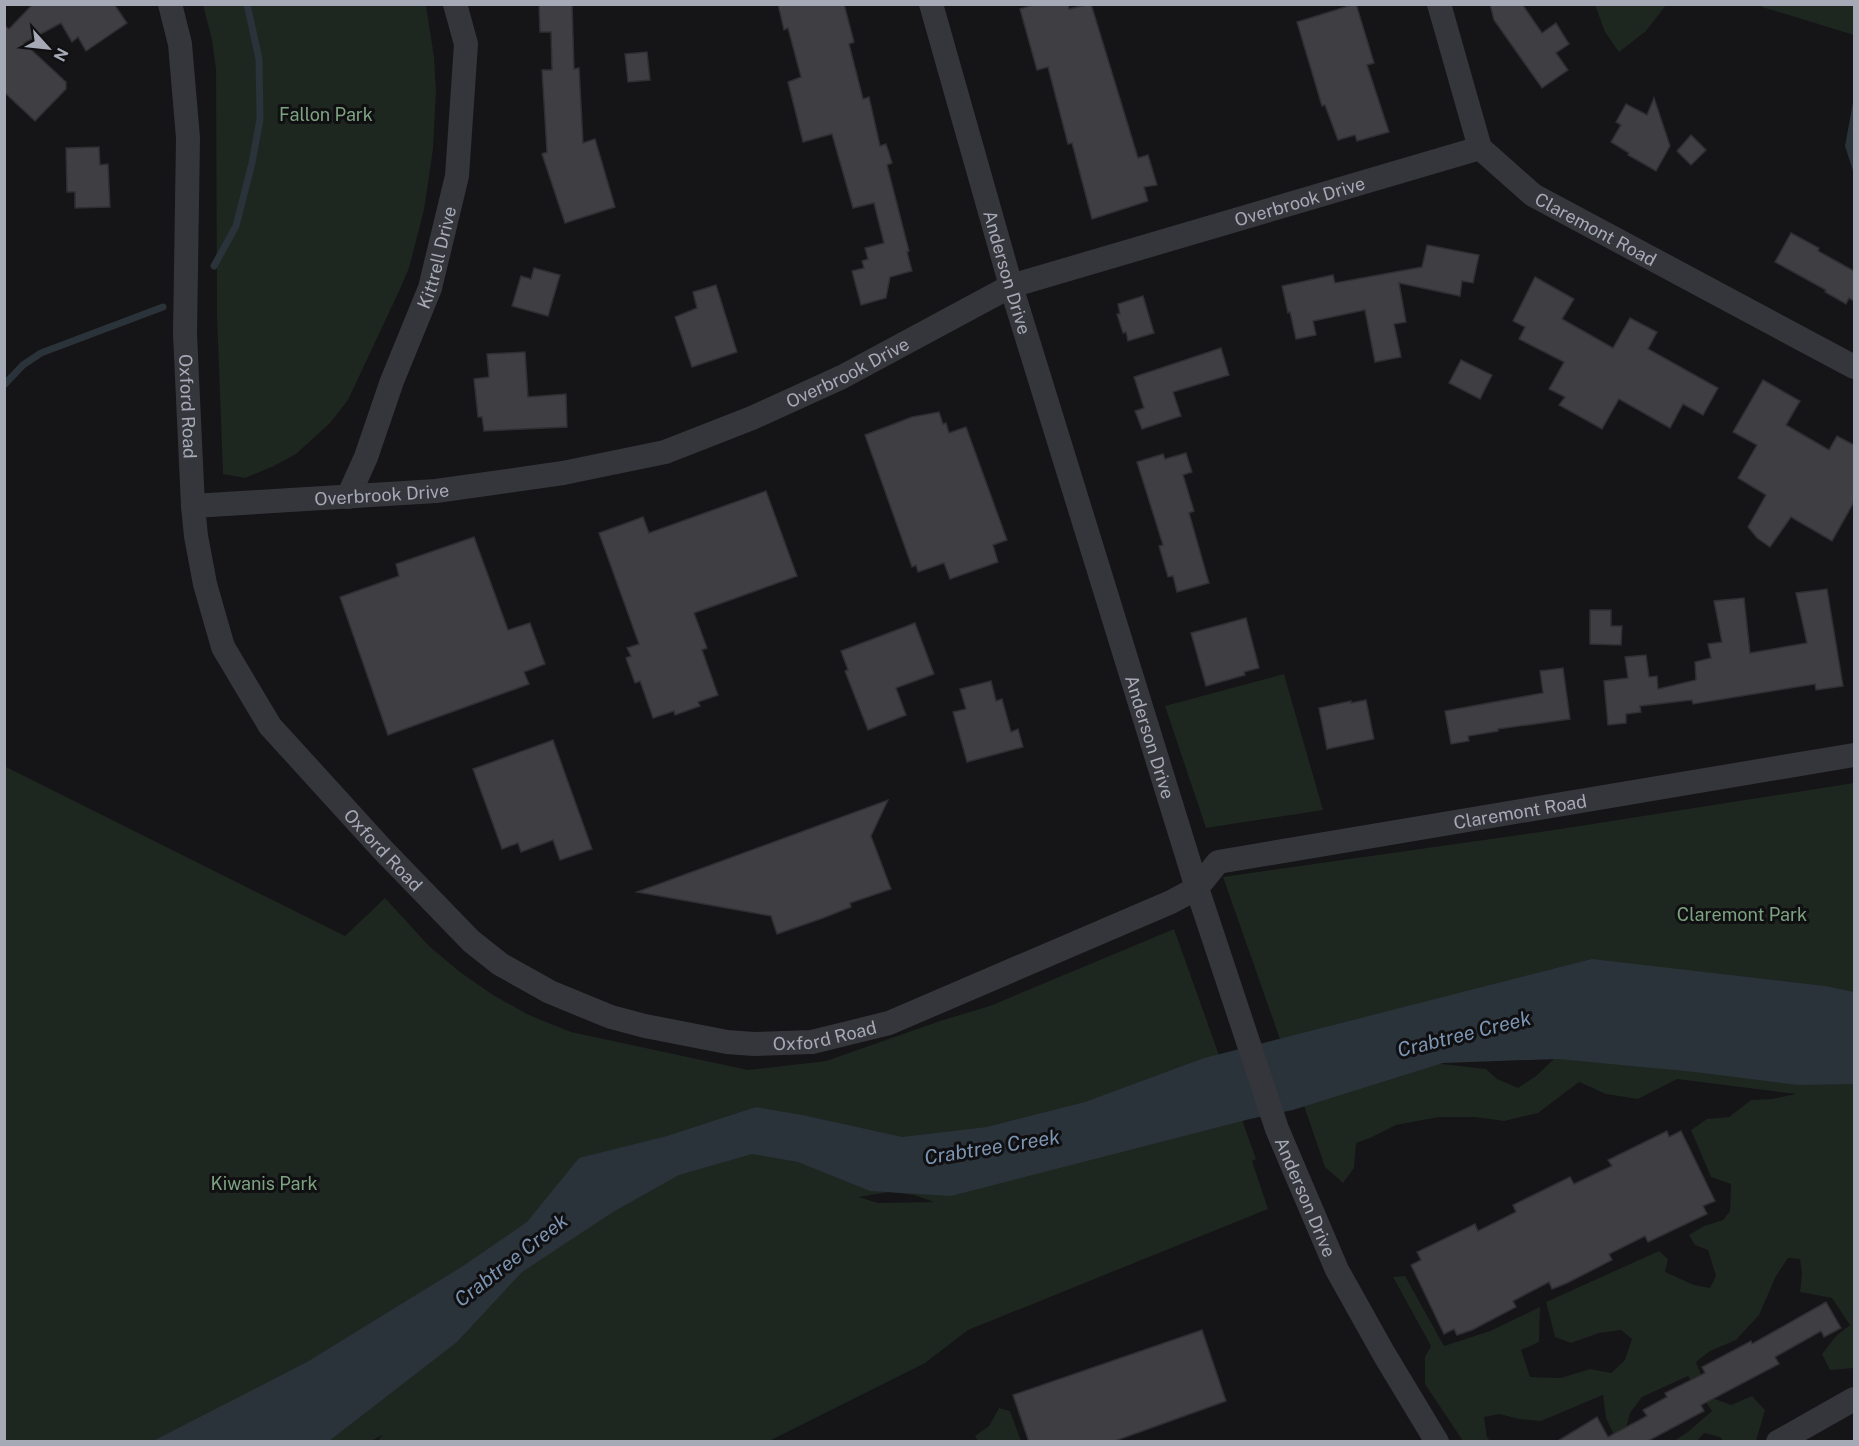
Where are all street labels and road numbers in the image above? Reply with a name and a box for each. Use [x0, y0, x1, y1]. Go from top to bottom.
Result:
street label: Overbrook Drive [1232, 172, 1367, 230]
street label: Claremont Road [1532, 188, 1660, 270]
street label: Kittrell Drive [412, 204, 460, 312]
street label: Anderson Drive [980, 208, 1036, 337]
street label: Overbrook Drive [782, 333, 912, 412]
street label: Oxford Road [175, 353, 201, 459]
street label: Overbrook Drive [314, 479, 450, 509]
street label: Anderson Drive [1121, 672, 1179, 801]
street label: Claremont Road [1452, 790, 1588, 833]
street label: Oxford Road [340, 804, 427, 895]
street label: Oxford Road [773, 1016, 878, 1054]
street label: Anderson Drive [1271, 1134, 1341, 1260]

